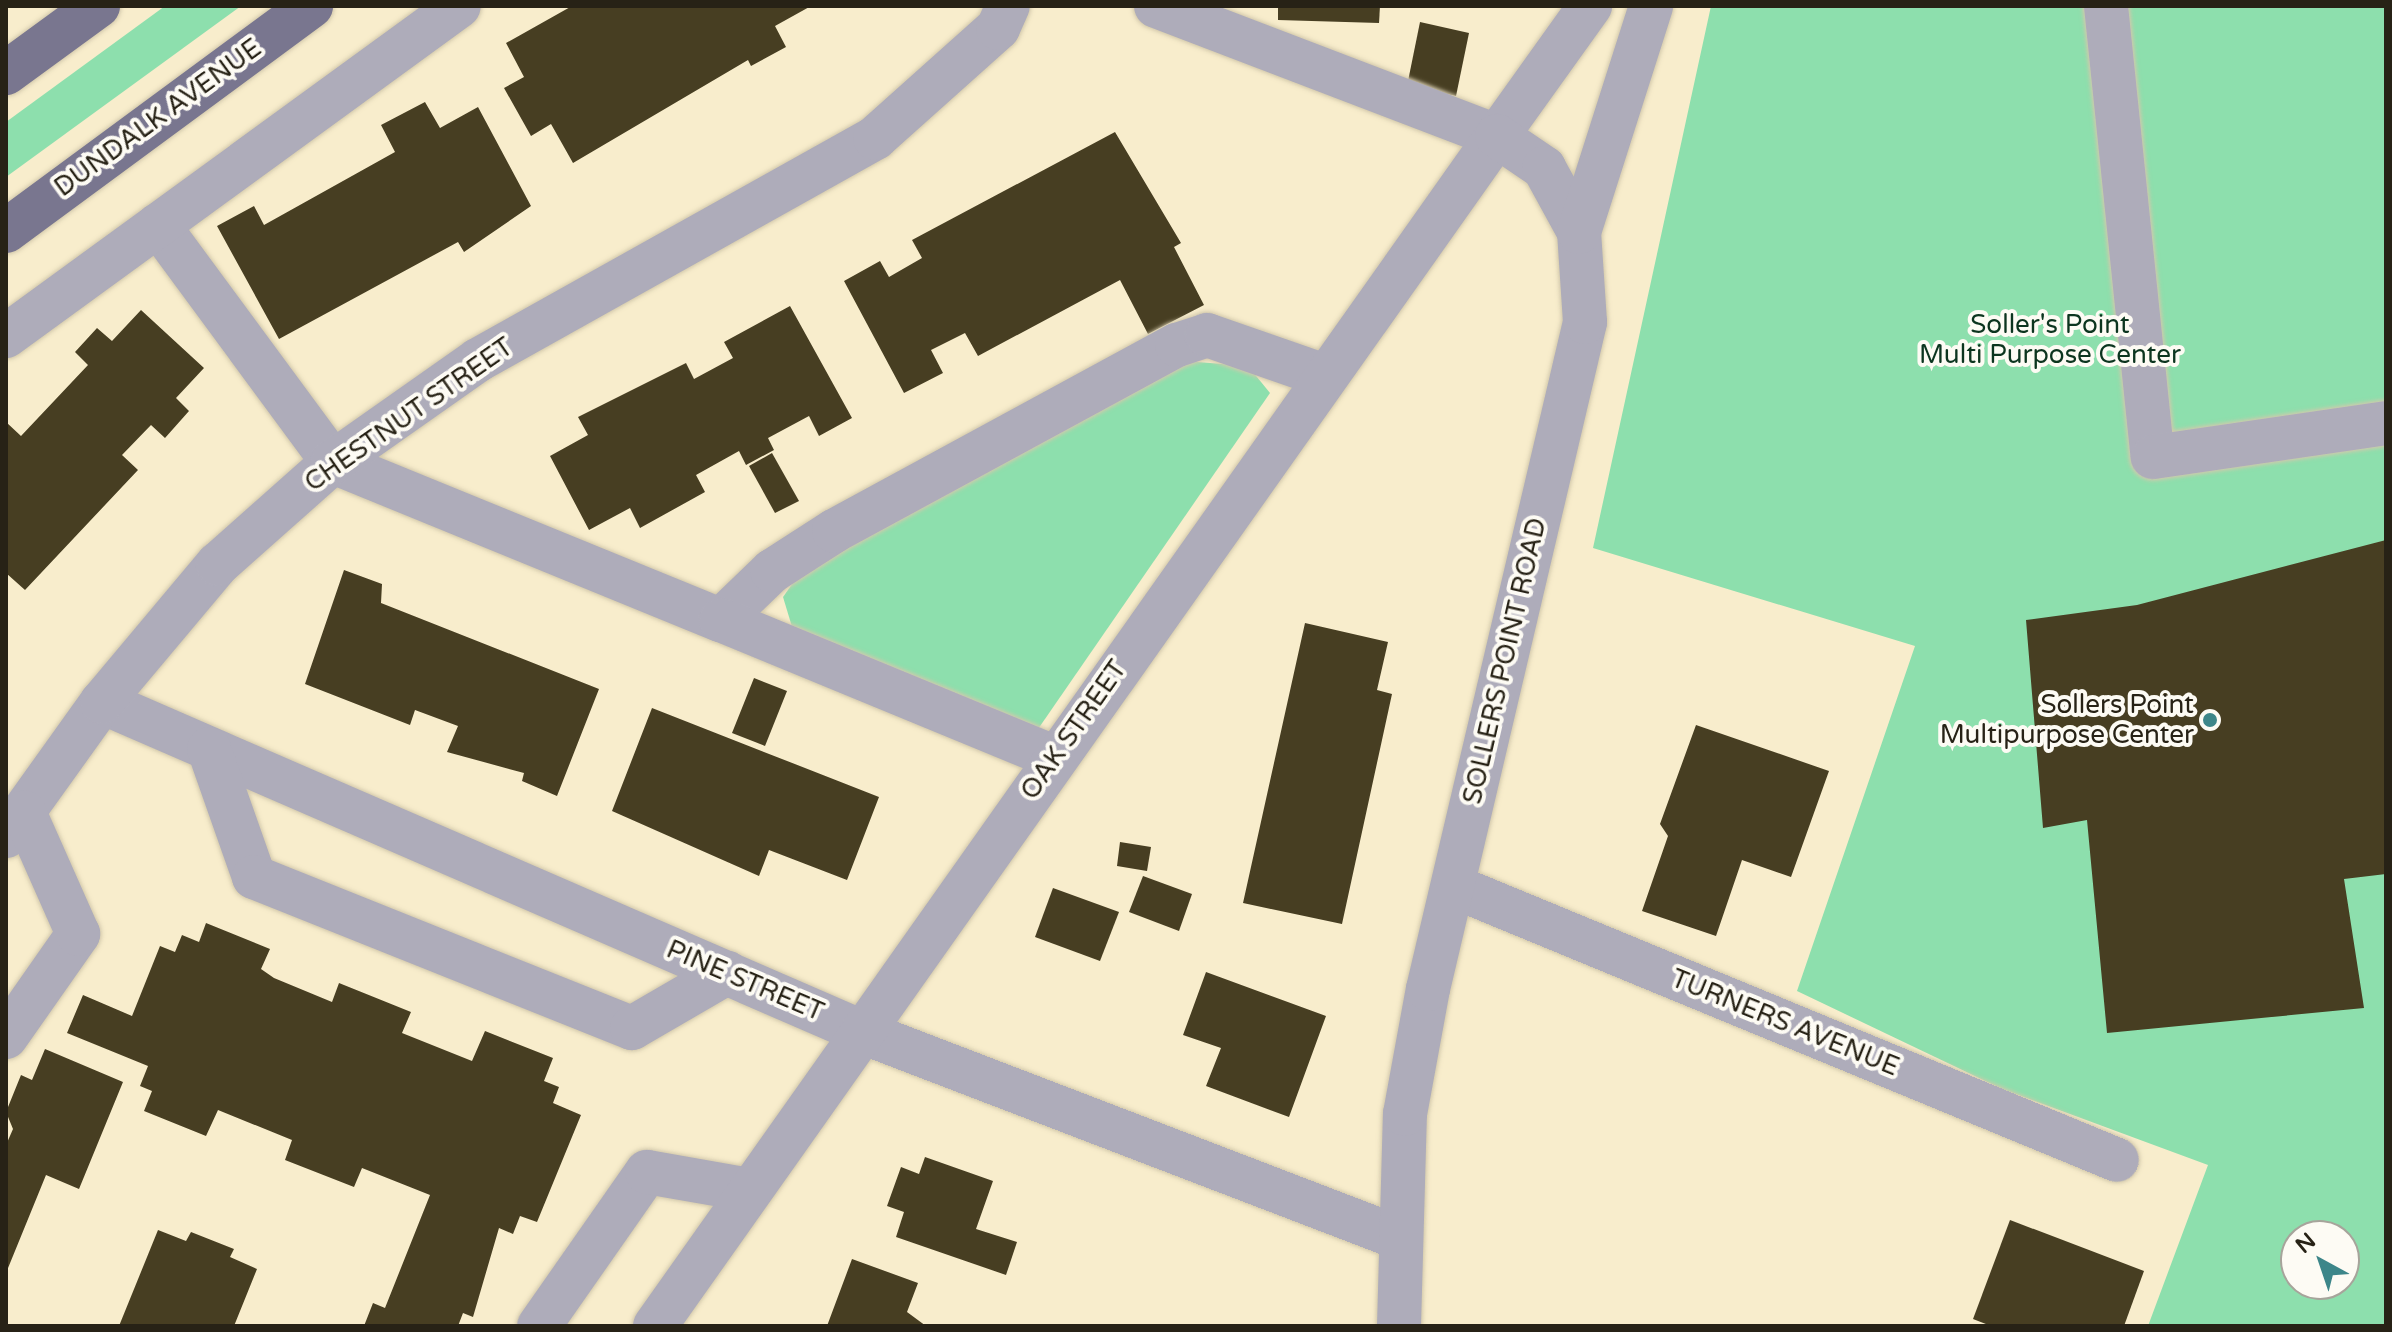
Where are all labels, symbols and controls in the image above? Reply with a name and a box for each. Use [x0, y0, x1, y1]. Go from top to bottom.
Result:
street label: DUNDALK AVENUE [49, 33, 267, 203]
park label: Soller's Point Multi Purpose Center [1919, 309, 2181, 370]
street label: CHESTNUT STREET [299, 331, 519, 499]
street label: SOLLERS POINT ROAD [1457, 515, 1553, 807]
street label: OAK STREET [1015, 654, 1133, 806]
place label: Sollers Point Multipurpose Center [1940, 689, 2194, 750]
marker: Sollers Point Multipurpose Center [2201, 711, 2219, 729]
street label: PINE STREET [662, 934, 828, 1028]
street label: TURNERS AVENUE [1667, 963, 1903, 1083]
north arrow [2280, 1220, 2360, 1300]
text: N [2291, 1228, 2321, 1259]

